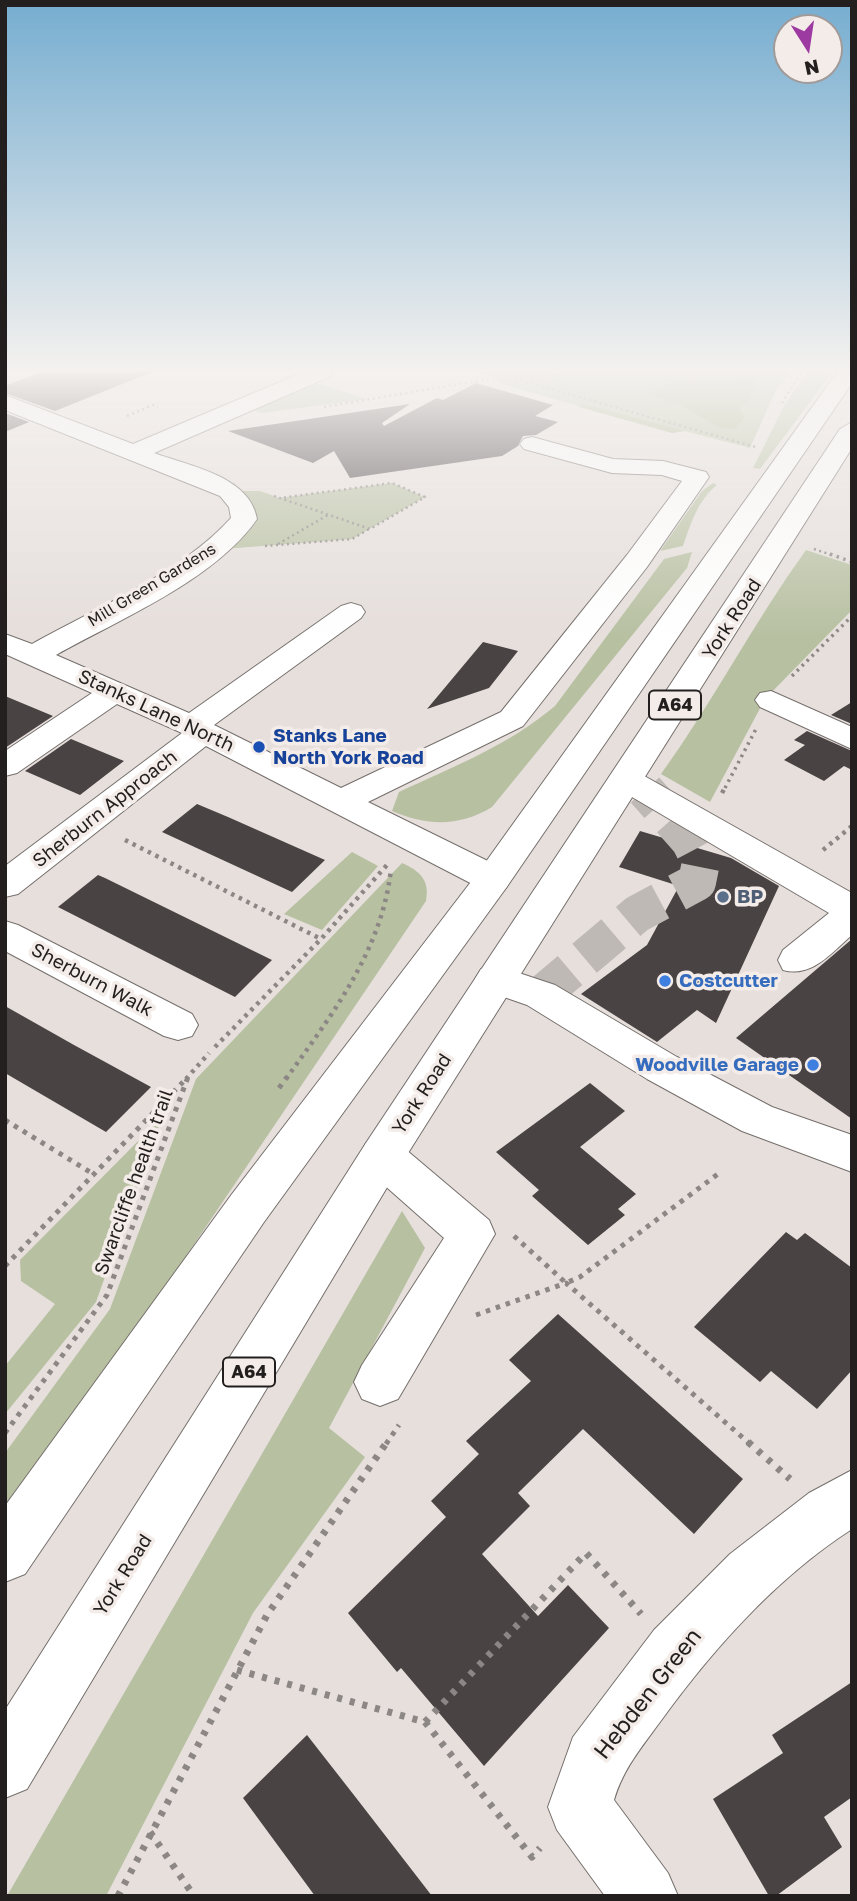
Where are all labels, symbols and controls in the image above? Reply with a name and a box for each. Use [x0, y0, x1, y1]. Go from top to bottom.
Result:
north arrow [773, 14, 843, 84]
text: N [803, 55, 822, 81]
street label: Mill Green Gardens [85, 539, 219, 631]
street label: York Road [698, 574, 766, 664]
street label: Stanks Lane North [74, 665, 238, 757]
road number: A64 [649, 690, 701, 720]
place label: Stanks Lane North York Road [273, 725, 424, 769]
marker: Stanks Lane North York Road [251, 739, 267, 755]
street label: Sherburn Approach [28, 746, 182, 872]
place label: BP [737, 886, 763, 908]
marker: BP [715, 889, 731, 905]
street label: Sherburn Walk [27, 938, 157, 1022]
place label: Costcutter [679, 970, 778, 992]
marker: Costcutter [657, 973, 673, 989]
street label: York Road [388, 1049, 456, 1139]
place label: Woodville Garage [635, 1054, 799, 1076]
marker: Woodville Garage [805, 1057, 821, 1073]
street label: Swarcliffe health trail [90, 1086, 178, 1278]
road number: A64 [223, 1358, 275, 1386]
street label: York Road [89, 1530, 157, 1620]
street label: Hebden Green [588, 1623, 708, 1765]

